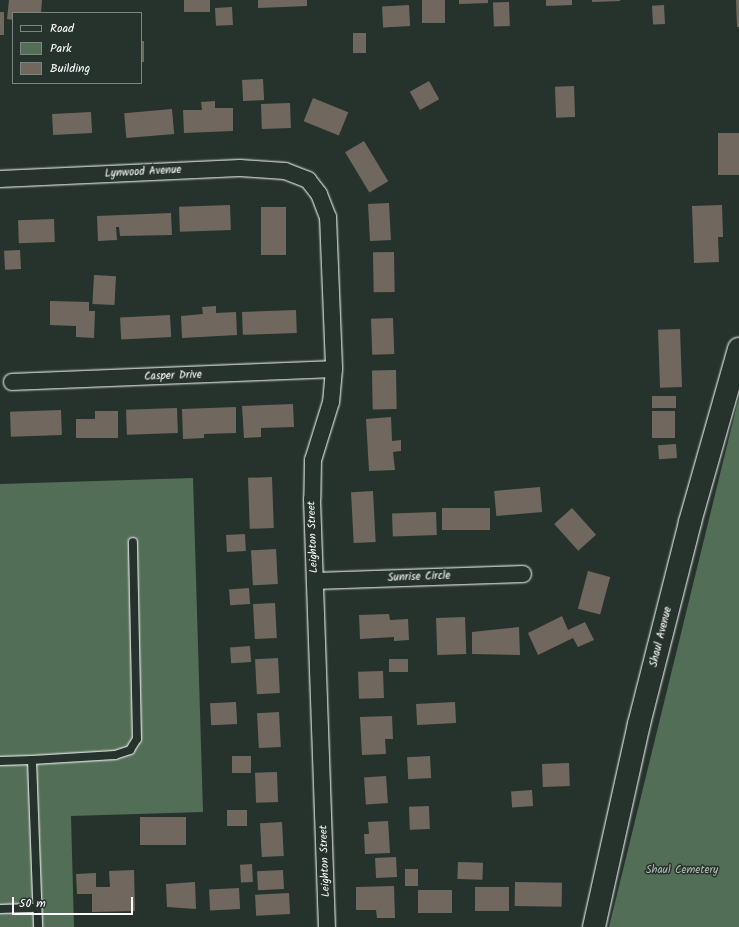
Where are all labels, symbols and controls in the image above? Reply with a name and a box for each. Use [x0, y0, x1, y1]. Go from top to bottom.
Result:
legend [12, 12, 142, 84]
text: Road [50, 19, 74, 38]
text: Park [50, 39, 72, 58]
text: Building [50, 59, 90, 78]
street label: Lynwood Avenue [104, 163, 182, 181]
street label: Casper Drive [144, 368, 202, 384]
street label: Leighton Street [305, 501, 321, 573]
street label: Sunrise Circle [387, 569, 451, 585]
street label: Shaul Avenue [647, 605, 675, 669]
street label: Leighton Street [317, 825, 333, 897]
park label: Shaul Cemetery [646, 863, 718, 877]
scale bar [14, 889, 135, 915]
text: 50 m [19, 894, 46, 913]

